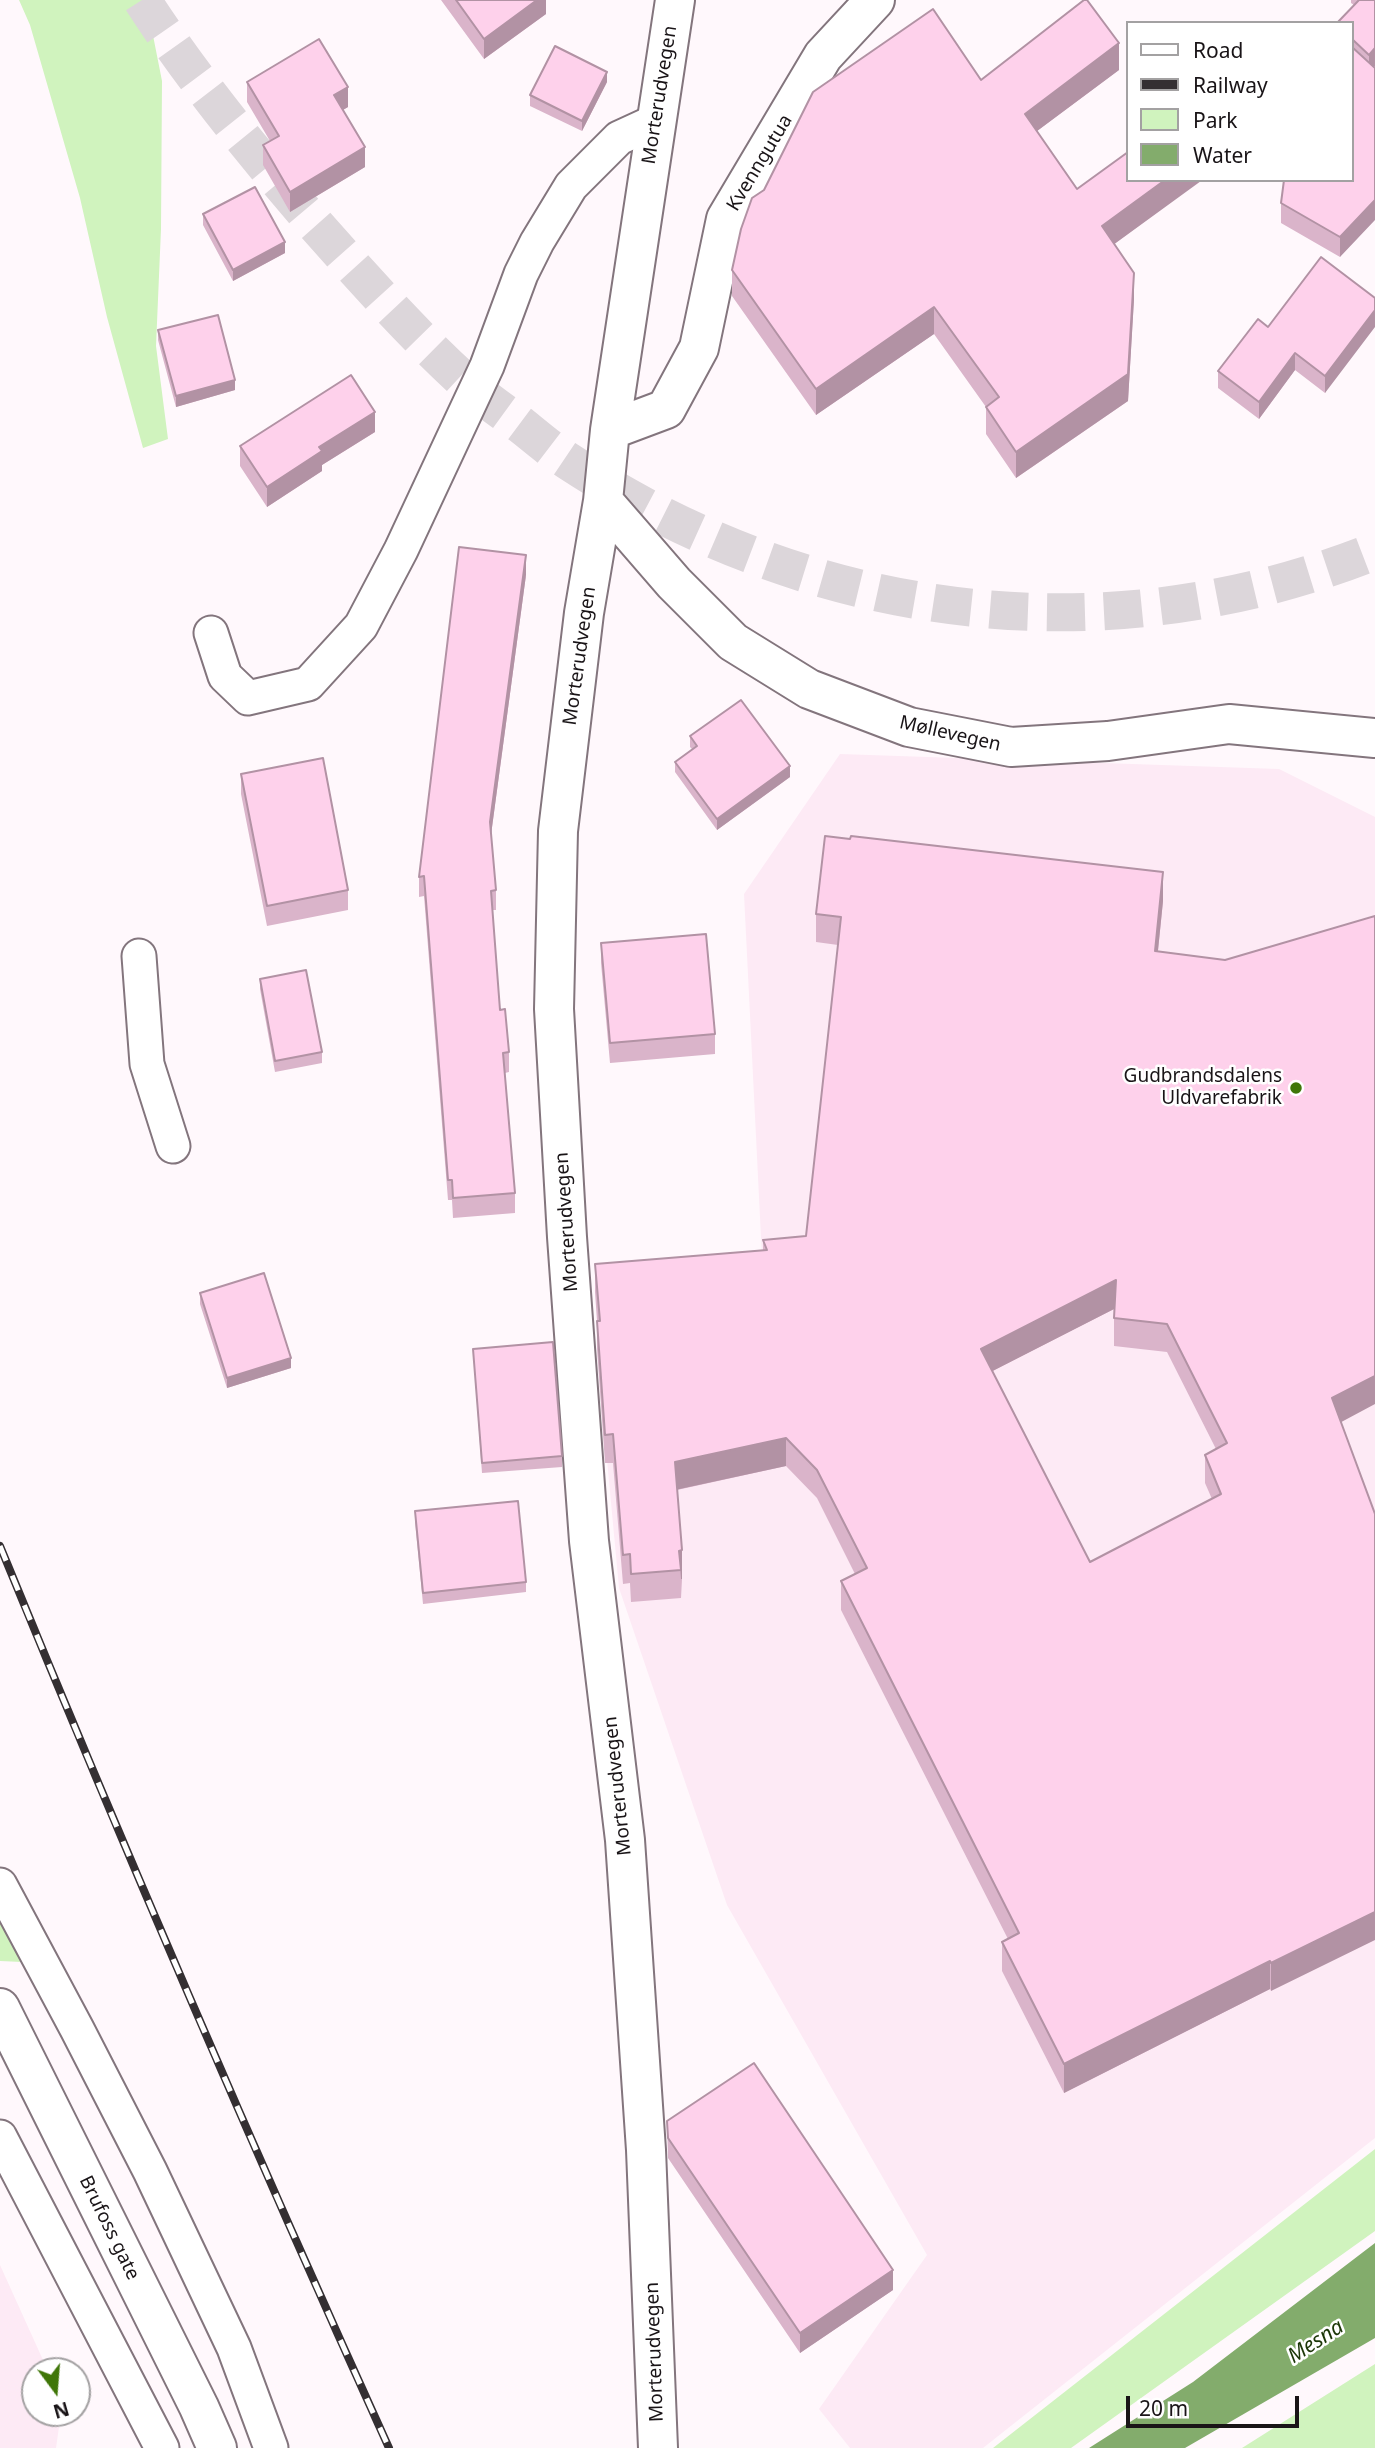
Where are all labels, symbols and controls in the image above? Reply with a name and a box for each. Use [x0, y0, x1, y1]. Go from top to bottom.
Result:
legend [1126, 21, 1354, 182]
street label: Morterudvegen [638, 24, 682, 166]
text: Road [1193, 36, 1243, 64]
text: Railway [1193, 71, 1268, 99]
text: Park [1193, 106, 1237, 134]
street label: Kvenngutua [722, 111, 798, 215]
text: Water [1193, 141, 1252, 169]
street label: Morterudvegen [559, 585, 601, 727]
street label: Møllevegen [897, 711, 1003, 757]
place label: Gudbrandsdalens Uldvarefabrik [1124, 1066, 1282, 1110]
marker: Gudbrandsdalens Uldvarefabrik [1288, 1080, 1304, 1096]
street label: Morterudvegen [551, 1151, 583, 1293]
street label: Morterudvegen [599, 1715, 637, 1857]
street label: Brufoss gate [74, 2172, 144, 2284]
street label: Morterudvegen [641, 2282, 669, 2422]
water label: Mesna [1283, 2315, 1349, 2369]
north arrow [21, 2357, 91, 2427]
scale bar [1130, 2382, 1303, 2426]
text: 20 m [1139, 2394, 1188, 2422]
text: N [50, 2396, 72, 2425]

